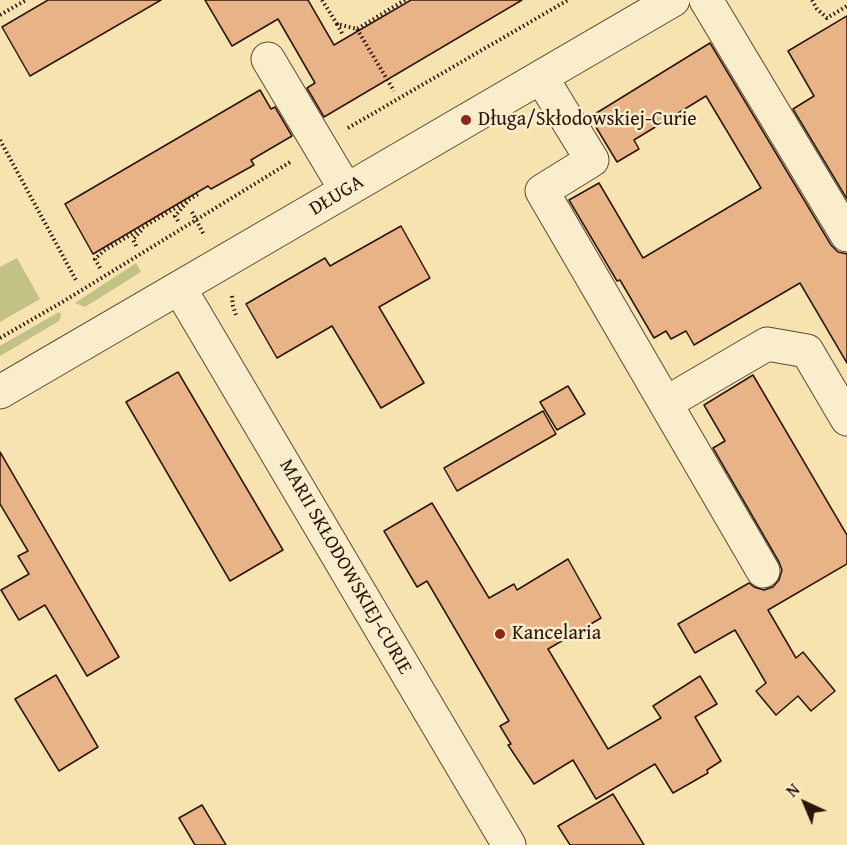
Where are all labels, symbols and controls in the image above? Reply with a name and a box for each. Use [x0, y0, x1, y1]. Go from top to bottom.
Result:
place label: Długa/Skłodowskiej-Curie [478, 108, 697, 132]
marker: Długa/Skłodowskiej-Curie [459, 113, 473, 127]
street label: DŁUGA [306, 171, 368, 221]
street label: MARII SKŁODOWSKIEJ-CURIE [274, 455, 416, 679]
place label: Kancelaria [512, 622, 601, 646]
marker: Kancelaria [493, 627, 507, 641]
north arrow [775, 773, 835, 833]
text: N [780, 778, 805, 802]

